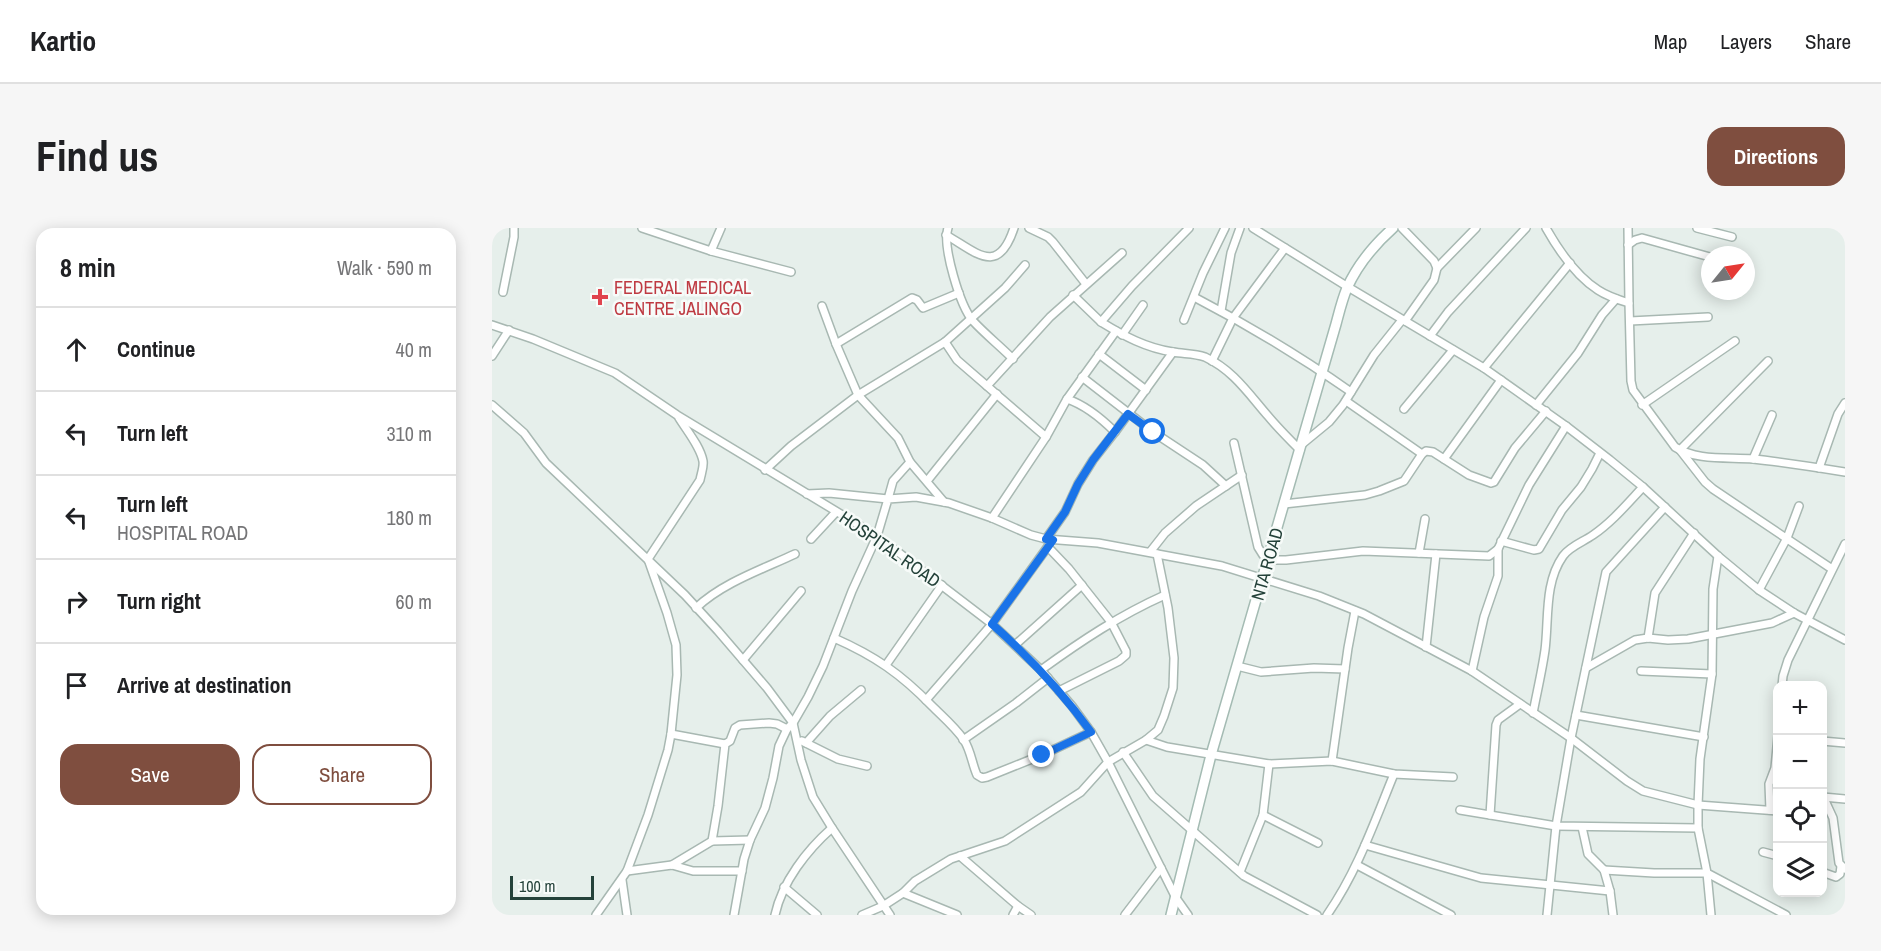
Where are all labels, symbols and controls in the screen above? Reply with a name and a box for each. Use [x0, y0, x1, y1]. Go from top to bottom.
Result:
text: Kartio [30, 22, 96, 60]
text: Map [1654, 27, 1687, 56]
text: Layers [1720, 27, 1772, 56]
text: Share [1805, 27, 1851, 56]
button: Directions [1707, 127, 1845, 186]
text: Find us [36, 128, 158, 184]
north arrow [1701, 246, 1755, 300]
text: 8 min [60, 250, 116, 285]
text: Walk · 590 m [337, 254, 432, 281]
place label: FEDERAL MEDICAL CENTRE JALINGO [614, 275, 751, 321]
marker: FEDERAL MEDICAL CENTRE JALINGO [591, 288, 609, 306]
icon: ahead [60, 333, 93, 366]
text: Continue [117, 334, 195, 364]
text: 40 m [396, 336, 432, 363]
icon: left [60, 417, 93, 450]
text: Turn left [117, 418, 188, 448]
route start [1139, 418, 1165, 444]
text: 310 m [386, 420, 432, 447]
text: Turn left [117, 489, 188, 519]
icon: left [60, 501, 93, 534]
text: 180 m [386, 504, 432, 531]
street label: HOSPITAL ROAD [834, 505, 946, 593]
text: HOSPITAL ROAD [117, 519, 248, 546]
street label: NTA ROAD [1245, 525, 1289, 603]
icon: right [60, 585, 93, 618]
text: Turn right [117, 586, 201, 616]
text: 60 m [396, 588, 432, 615]
icon: arrive [60, 669, 93, 702]
text: Arrive at destination [117, 670, 291, 700]
map controls [1773, 681, 1827, 897]
button: + [1773, 681, 1827, 735]
button: − [1773, 735, 1827, 789]
route end [1028, 741, 1054, 767]
button: Save [60, 744, 240, 805]
button: Share [252, 744, 432, 805]
button: locate [1773, 789, 1827, 843]
button: layers [1773, 843, 1827, 897]
scale bar [510, 873, 594, 900]
text: 100 m [519, 875, 555, 897]

